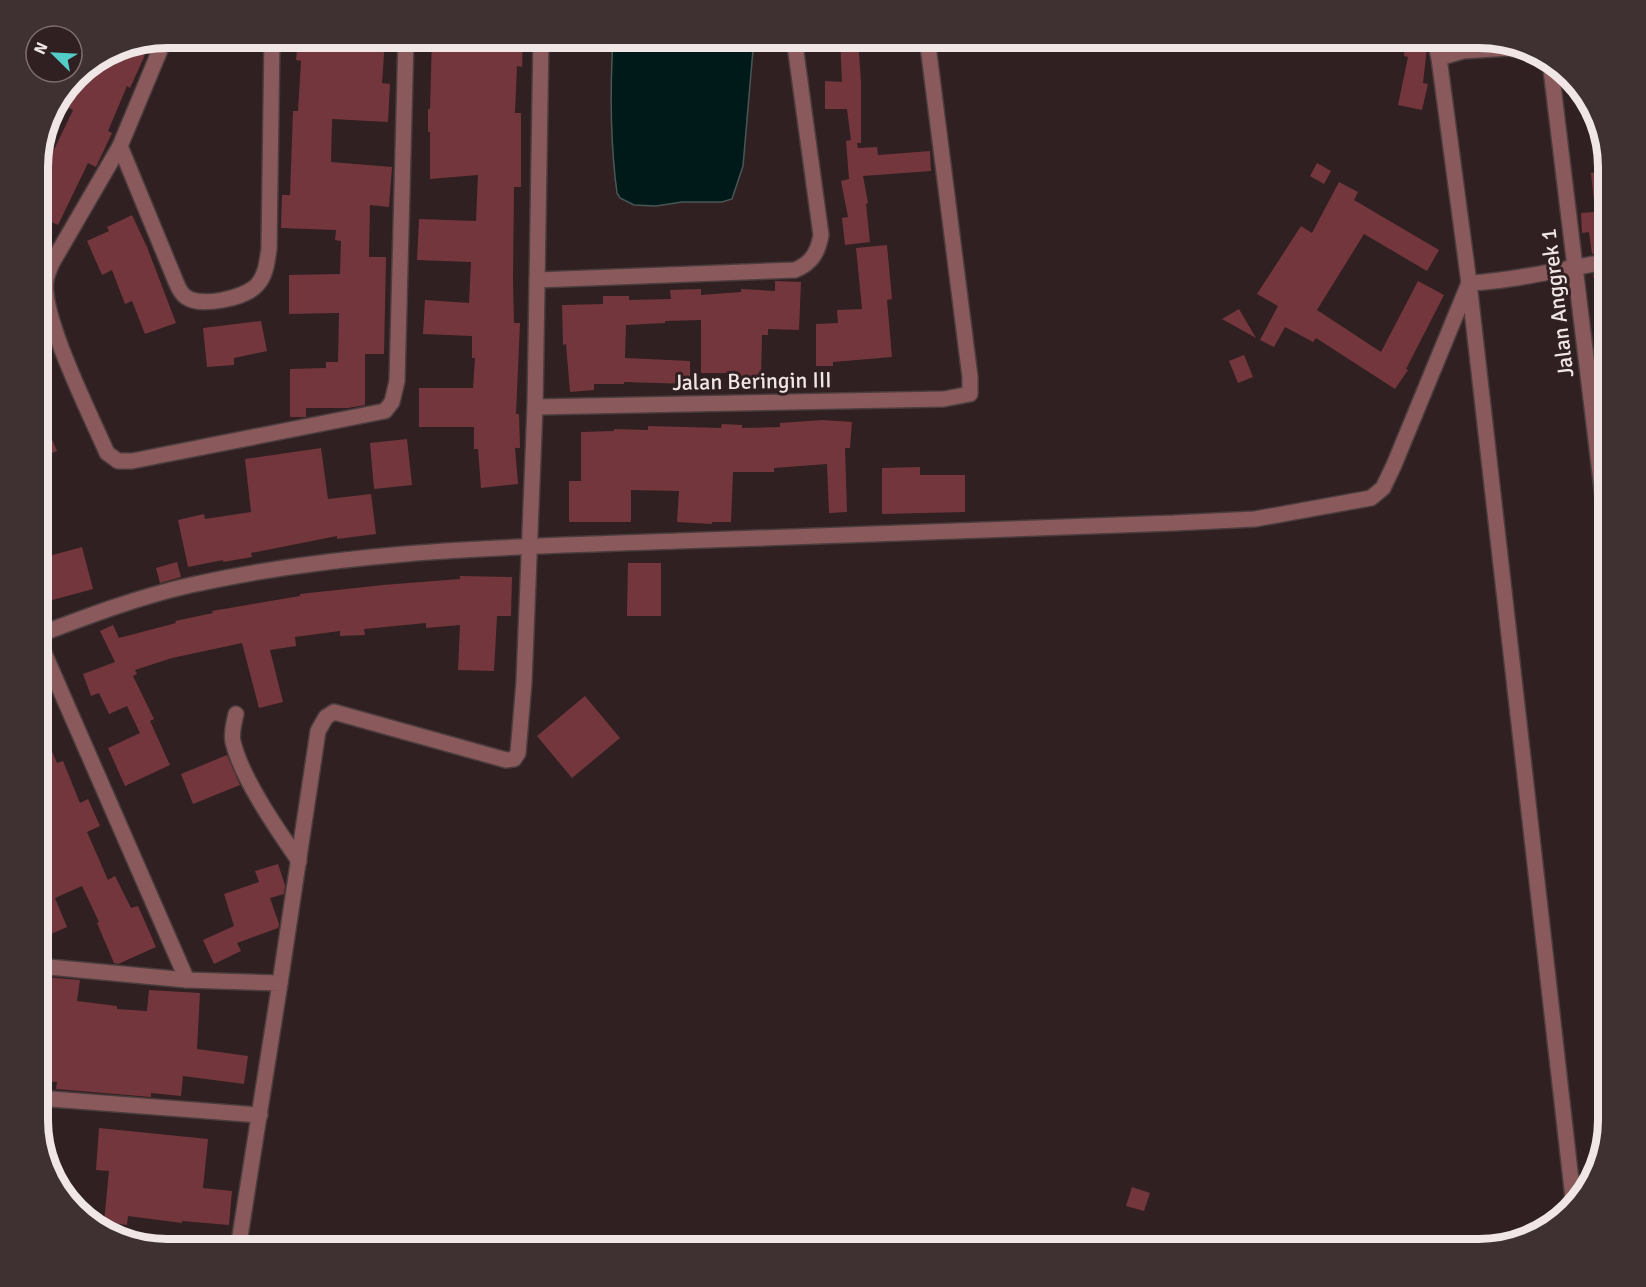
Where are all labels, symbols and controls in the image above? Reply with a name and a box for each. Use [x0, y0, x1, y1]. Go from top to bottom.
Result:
north arrow [24, 24, 84, 84]
text: N [30, 39, 53, 57]
street label: Jalan Anggrek 1 [1534, 227, 1580, 379]
street label: Jalan Beringin III [672, 366, 832, 396]

